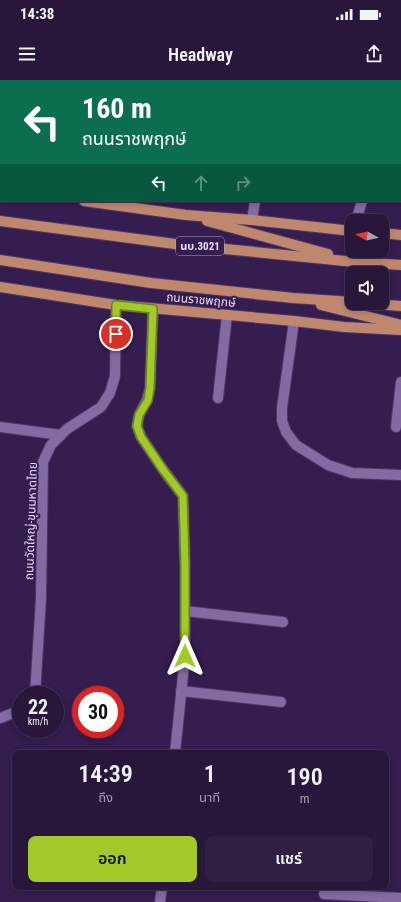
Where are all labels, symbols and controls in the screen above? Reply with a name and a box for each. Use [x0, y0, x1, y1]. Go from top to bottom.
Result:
text: 14:38 [20, 5, 54, 23]
icon: menu [16, 43, 38, 65]
icon: share [363, 43, 385, 65]
text: Headway [168, 44, 233, 65]
text: 160 m [82, 92, 152, 125]
icon: left [16, 96, 68, 148]
text: ถนนราชพฤกษ์ [82, 128, 187, 149]
icon: left [148, 172, 170, 194]
icon: ahead [190, 172, 212, 194]
icon: right [232, 172, 254, 194]
north arrow [345, 214, 389, 258]
map controls [345, 214, 389, 310]
road number: นบ.3021 [176, 237, 224, 255]
button: sound [345, 266, 389, 310]
street label: ถนนราชพฤกษ์ [166, 290, 237, 310]
pin [99, 317, 133, 351]
icon: arrive [105, 323, 127, 345]
street label: ถนนวัดใหญ่-ขุนมหาดไทย [22, 462, 40, 580]
position arrow [164, 635, 206, 677]
speed limit sign: 30 [72, 686, 124, 738]
text: 22 [28, 695, 48, 719]
text: km/h [28, 716, 48, 727]
text: 14:39 [78, 760, 133, 788]
text: 1 [204, 760, 216, 788]
text: 190 [287, 763, 323, 791]
text: ถึง [98, 790, 113, 805]
text: นาที [199, 790, 220, 805]
text: m [300, 791, 310, 806]
button: ออก [28, 836, 197, 882]
button: แชร์ [205, 836, 373, 882]

